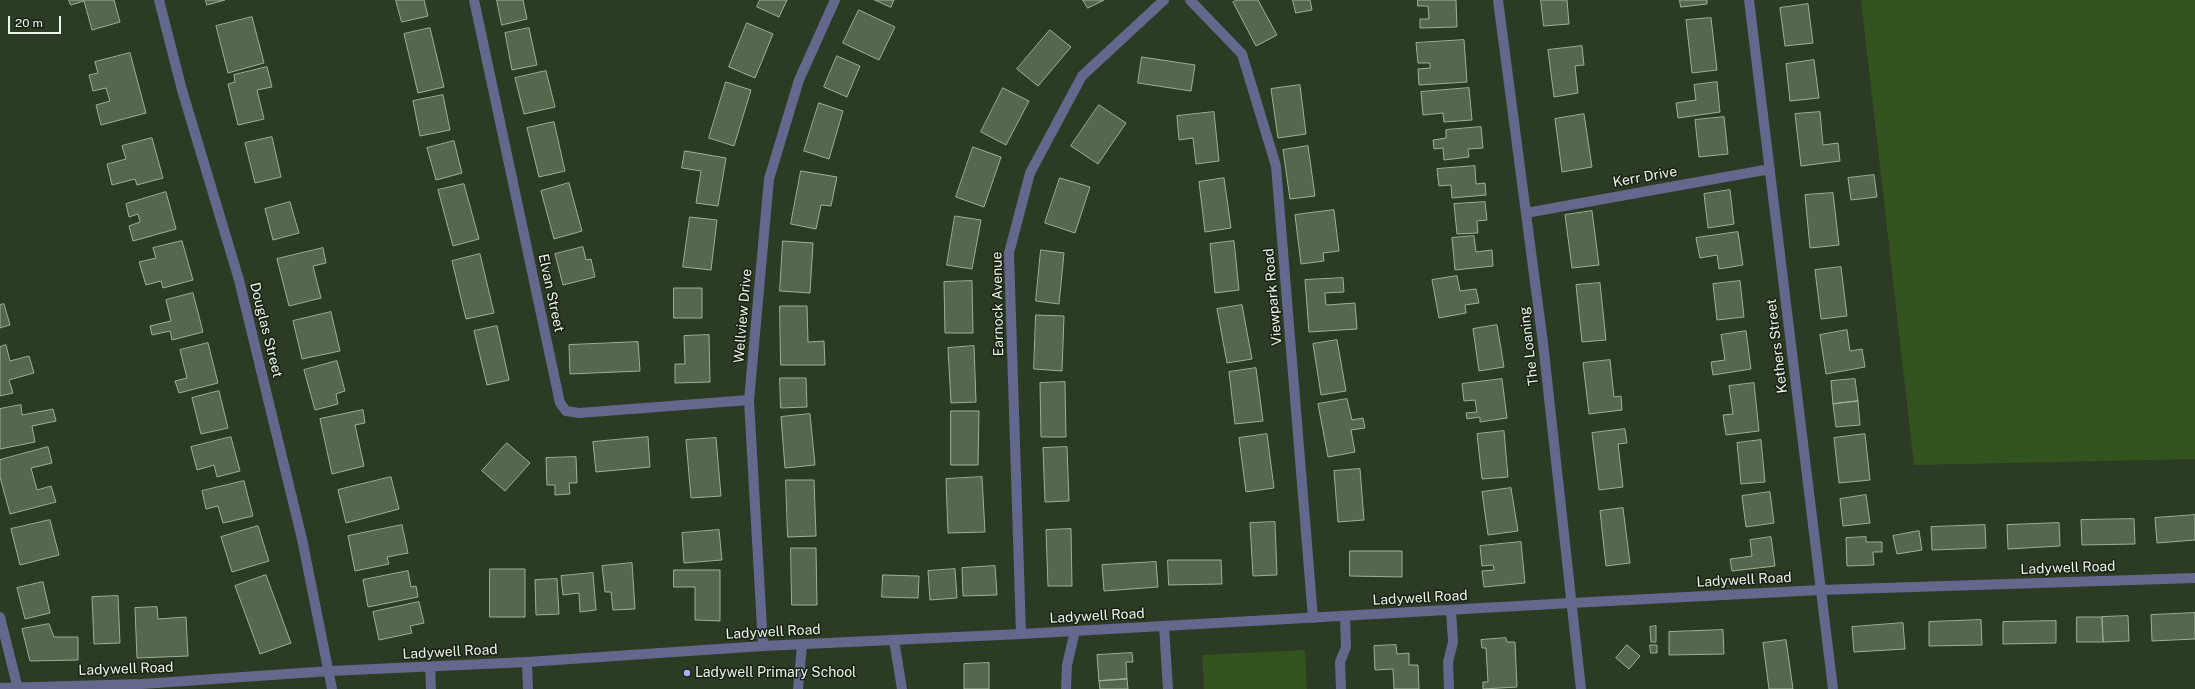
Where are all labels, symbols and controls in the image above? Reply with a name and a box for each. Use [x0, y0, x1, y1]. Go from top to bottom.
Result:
scale bar [10, 8, 63, 34]
text: 20 m [15, 16, 43, 30]
street label: Kerr Drive [1612, 163, 1678, 191]
street label: Viewpark Road [1260, 248, 1286, 346]
street label: Elvan Street [535, 252, 567, 334]
street label: Earnock Avenue [989, 252, 1007, 356]
street label: Wellview Drive [730, 268, 756, 364]
street label: Douglas Street [246, 281, 286, 379]
street label: Kethers Street [1763, 298, 1791, 394]
street label: The Loaning [1516, 306, 1542, 386]
street label: Ladywell Road [2020, 558, 2116, 578]
street label: Ladywell Road [1696, 569, 1792, 591]
street label: Ladywell Road [1372, 587, 1468, 609]
street label: Ladywell Road [1049, 605, 1145, 627]
street label: Ladywell Road [725, 621, 821, 643]
street label: Ladywell Road [402, 641, 498, 663]
street label: Ladywell Road [78, 659, 174, 679]
place label: Ladywell Primary School [695, 665, 856, 681]
marker: Ladywell Primary School [682, 668, 692, 678]

